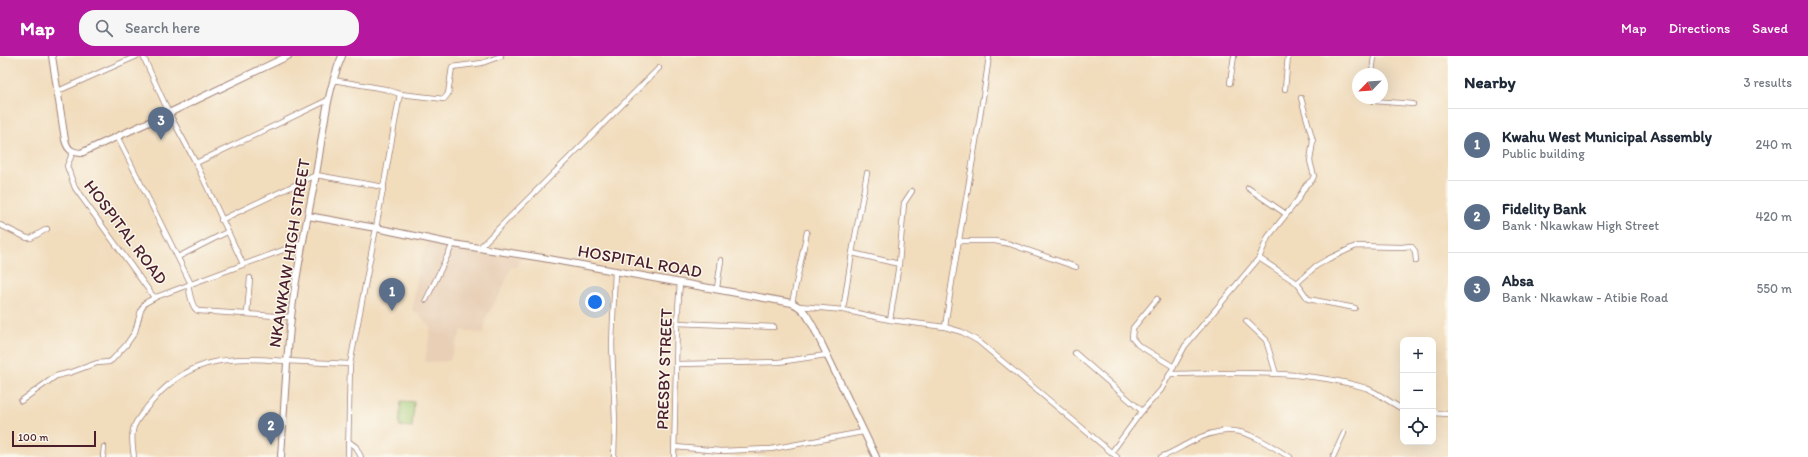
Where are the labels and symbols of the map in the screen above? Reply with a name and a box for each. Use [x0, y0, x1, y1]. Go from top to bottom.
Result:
north arrow [1352, 68, 1388, 104]
pin: 3 [148, 107, 174, 140]
street label: NKAWKAW HIGH STREET [264, 157, 314, 349]
street label: HOSPITAL ROAD [80, 176, 172, 288]
street label: HOSPITAL ROAD [576, 240, 704, 282]
pin: 1 [379, 278, 405, 311]
your location [585, 292, 605, 312]
street label: PRESBY STREET [652, 307, 676, 430]
pin: 2 [258, 412, 284, 445]
scale bar [12, 429, 96, 448]

